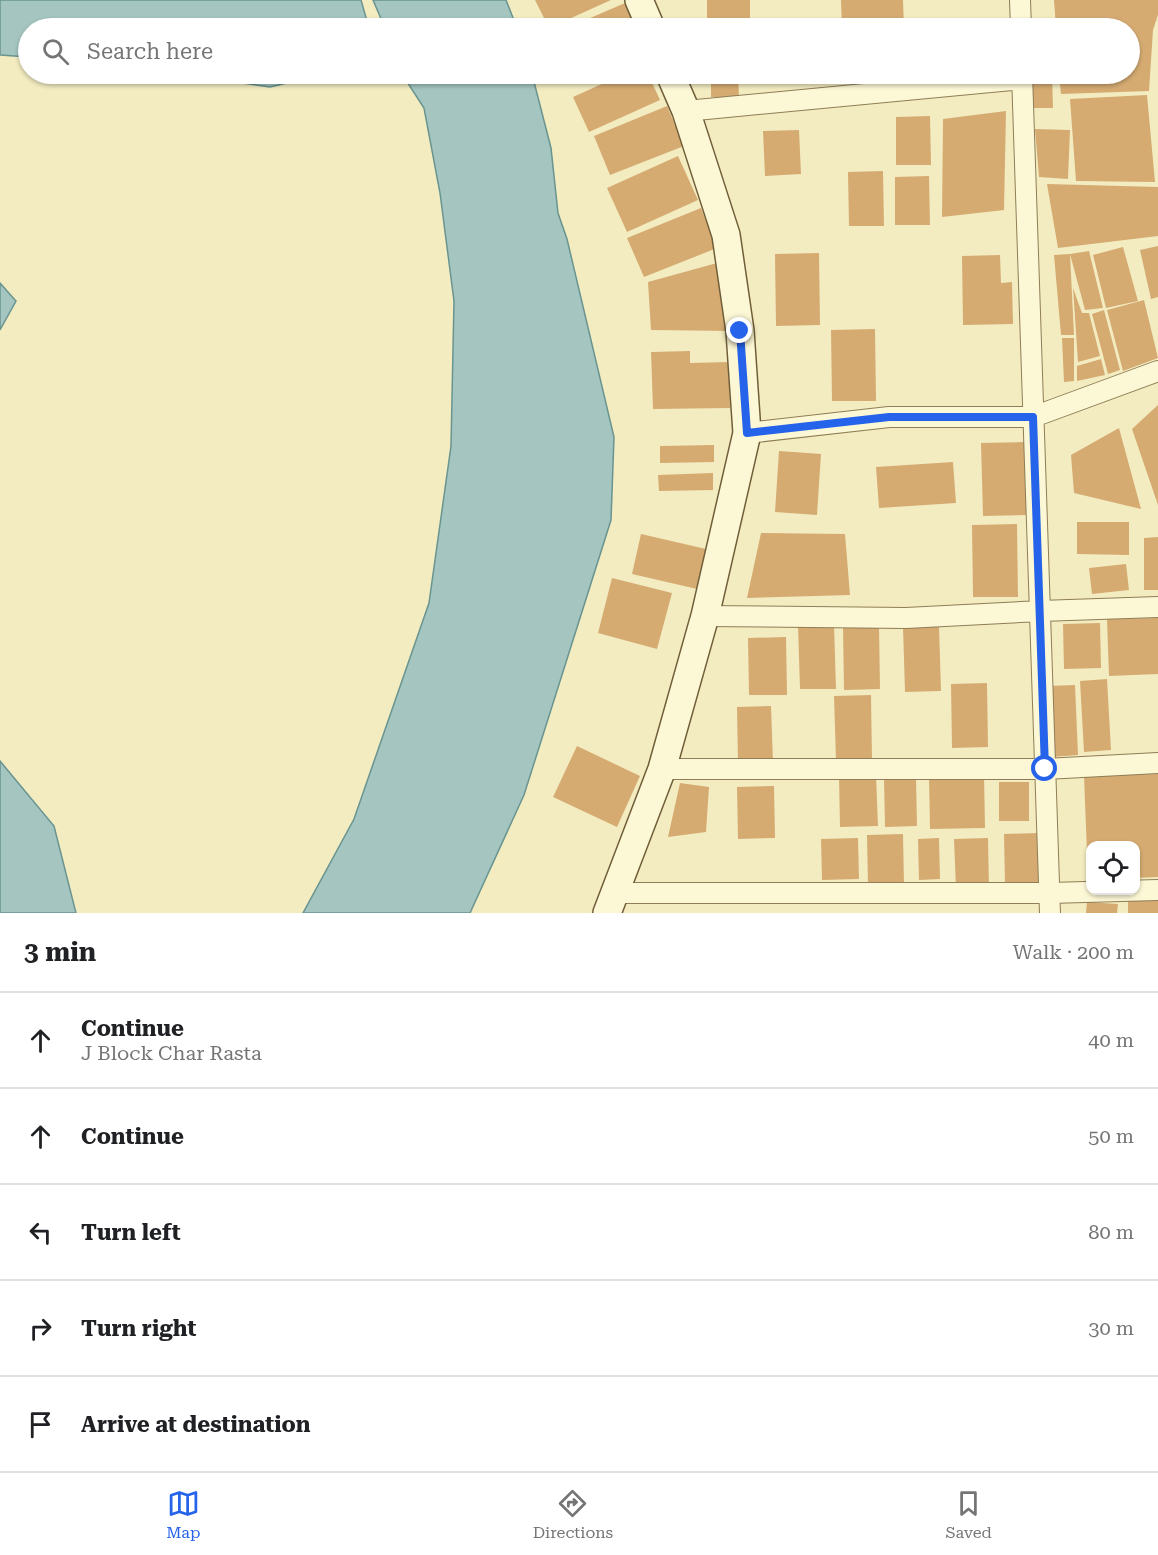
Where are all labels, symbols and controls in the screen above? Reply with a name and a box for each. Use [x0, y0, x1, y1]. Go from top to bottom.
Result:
search box [18, 18, 1140, 84]
icon: search [39, 35, 72, 68]
text: Search here [87, 39, 213, 64]
route end [726, 317, 752, 343]
route start [1031, 755, 1057, 781]
map controls [1086, 841, 1140, 895]
button: locate [1086, 841, 1140, 895]
text: 3 min [24, 937, 96, 967]
text: Walk · 200 m [1013, 940, 1134, 964]
text: Continue [81, 1016, 184, 1041]
icon: ahead [24, 1024, 57, 1057]
text: 40 m [1088, 1028, 1134, 1052]
text: J Block Char Rasta [81, 1041, 262, 1065]
icon: ahead [24, 1120, 57, 1153]
text: Continue [81, 1124, 184, 1149]
text: 50 m [1088, 1124, 1134, 1148]
icon: left [24, 1216, 57, 1249]
text: Turn left [81, 1220, 181, 1245]
text: 80 m [1088, 1220, 1134, 1244]
icon: right [24, 1312, 57, 1345]
text: Turn right [81, 1316, 196, 1341]
text: 30 m [1088, 1316, 1134, 1340]
icon: arrive [24, 1408, 57, 1441]
text: Arrive at destination [81, 1412, 310, 1437]
tab: Map [166, 1487, 200, 1542]
tab: Directions [533, 1487, 613, 1542]
tab: Saved [945, 1487, 992, 1542]

